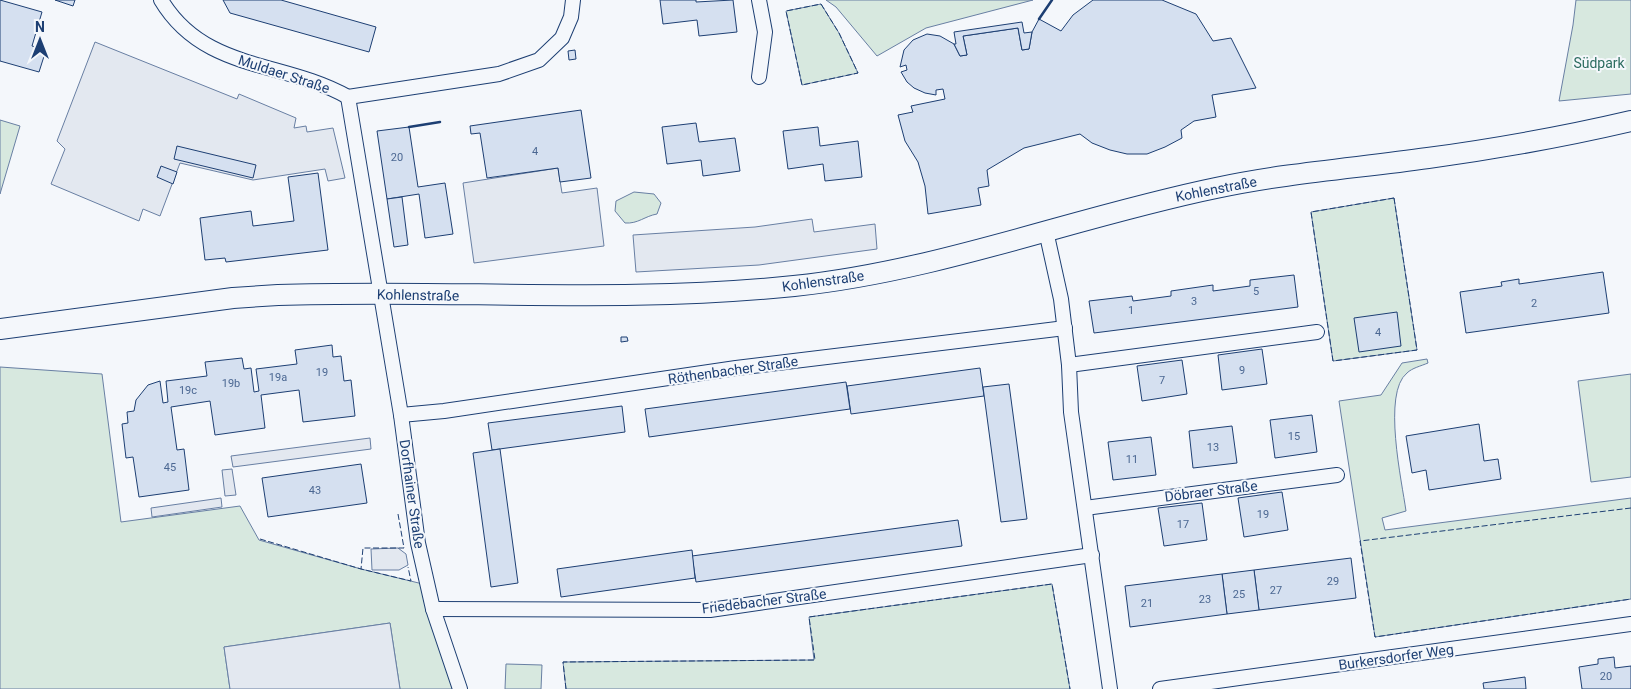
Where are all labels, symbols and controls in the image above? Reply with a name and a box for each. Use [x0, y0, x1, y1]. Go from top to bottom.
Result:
north arrow [15, 15, 65, 65]
text: N [35, 19, 45, 35]
street label: Muldaer Straße [236, 52, 332, 96]
park label: Südpark [1573, 55, 1626, 71]
house number: 4 [532, 145, 538, 158]
house number: 20 [391, 151, 403, 164]
street label: Kohlenstraße [1174, 173, 1258, 205]
street label: Kohlenstraße [781, 267, 865, 295]
house number: 5 [1253, 285, 1259, 298]
street label: Kohlenstraße [377, 286, 459, 304]
house number: 3 [1191, 295, 1197, 308]
house number: 2 [1531, 297, 1537, 310]
house number: 1 [1128, 304, 1134, 317]
house number: 4 [1375, 326, 1381, 339]
street label: Röthenbacher Straße [667, 353, 799, 387]
house number: 9 [1239, 364, 1245, 377]
house number: 19 [316, 366, 328, 379]
house number: 19a [269, 371, 287, 384]
house number: 7 [1159, 374, 1165, 387]
house number: 19b [222, 377, 240, 390]
house number: 19c [179, 384, 197, 397]
house number: 15 [1288, 430, 1300, 443]
street label: Dorfhainer Straße [396, 439, 428, 549]
house number: 13 [1207, 441, 1219, 454]
house number: 11 [1126, 453, 1138, 466]
house number: 45 [164, 461, 176, 474]
street label: Döbraer Straße [1164, 477, 1258, 505]
house number: 43 [309, 484, 321, 497]
house number: 19 [1257, 508, 1269, 521]
house number: 17 [1177, 518, 1189, 531]
house number: 29 [1327, 575, 1339, 588]
house number: 27 [1270, 584, 1282, 597]
street label: Friedebacher Straße [701, 585, 827, 617]
house number: 25 [1233, 588, 1245, 601]
house number: 23 [1199, 593, 1211, 606]
house number: 21 [1141, 597, 1153, 610]
street label: Burkersdorfer Weg [1337, 641, 1455, 673]
house number: 20 [1600, 670, 1612, 683]

